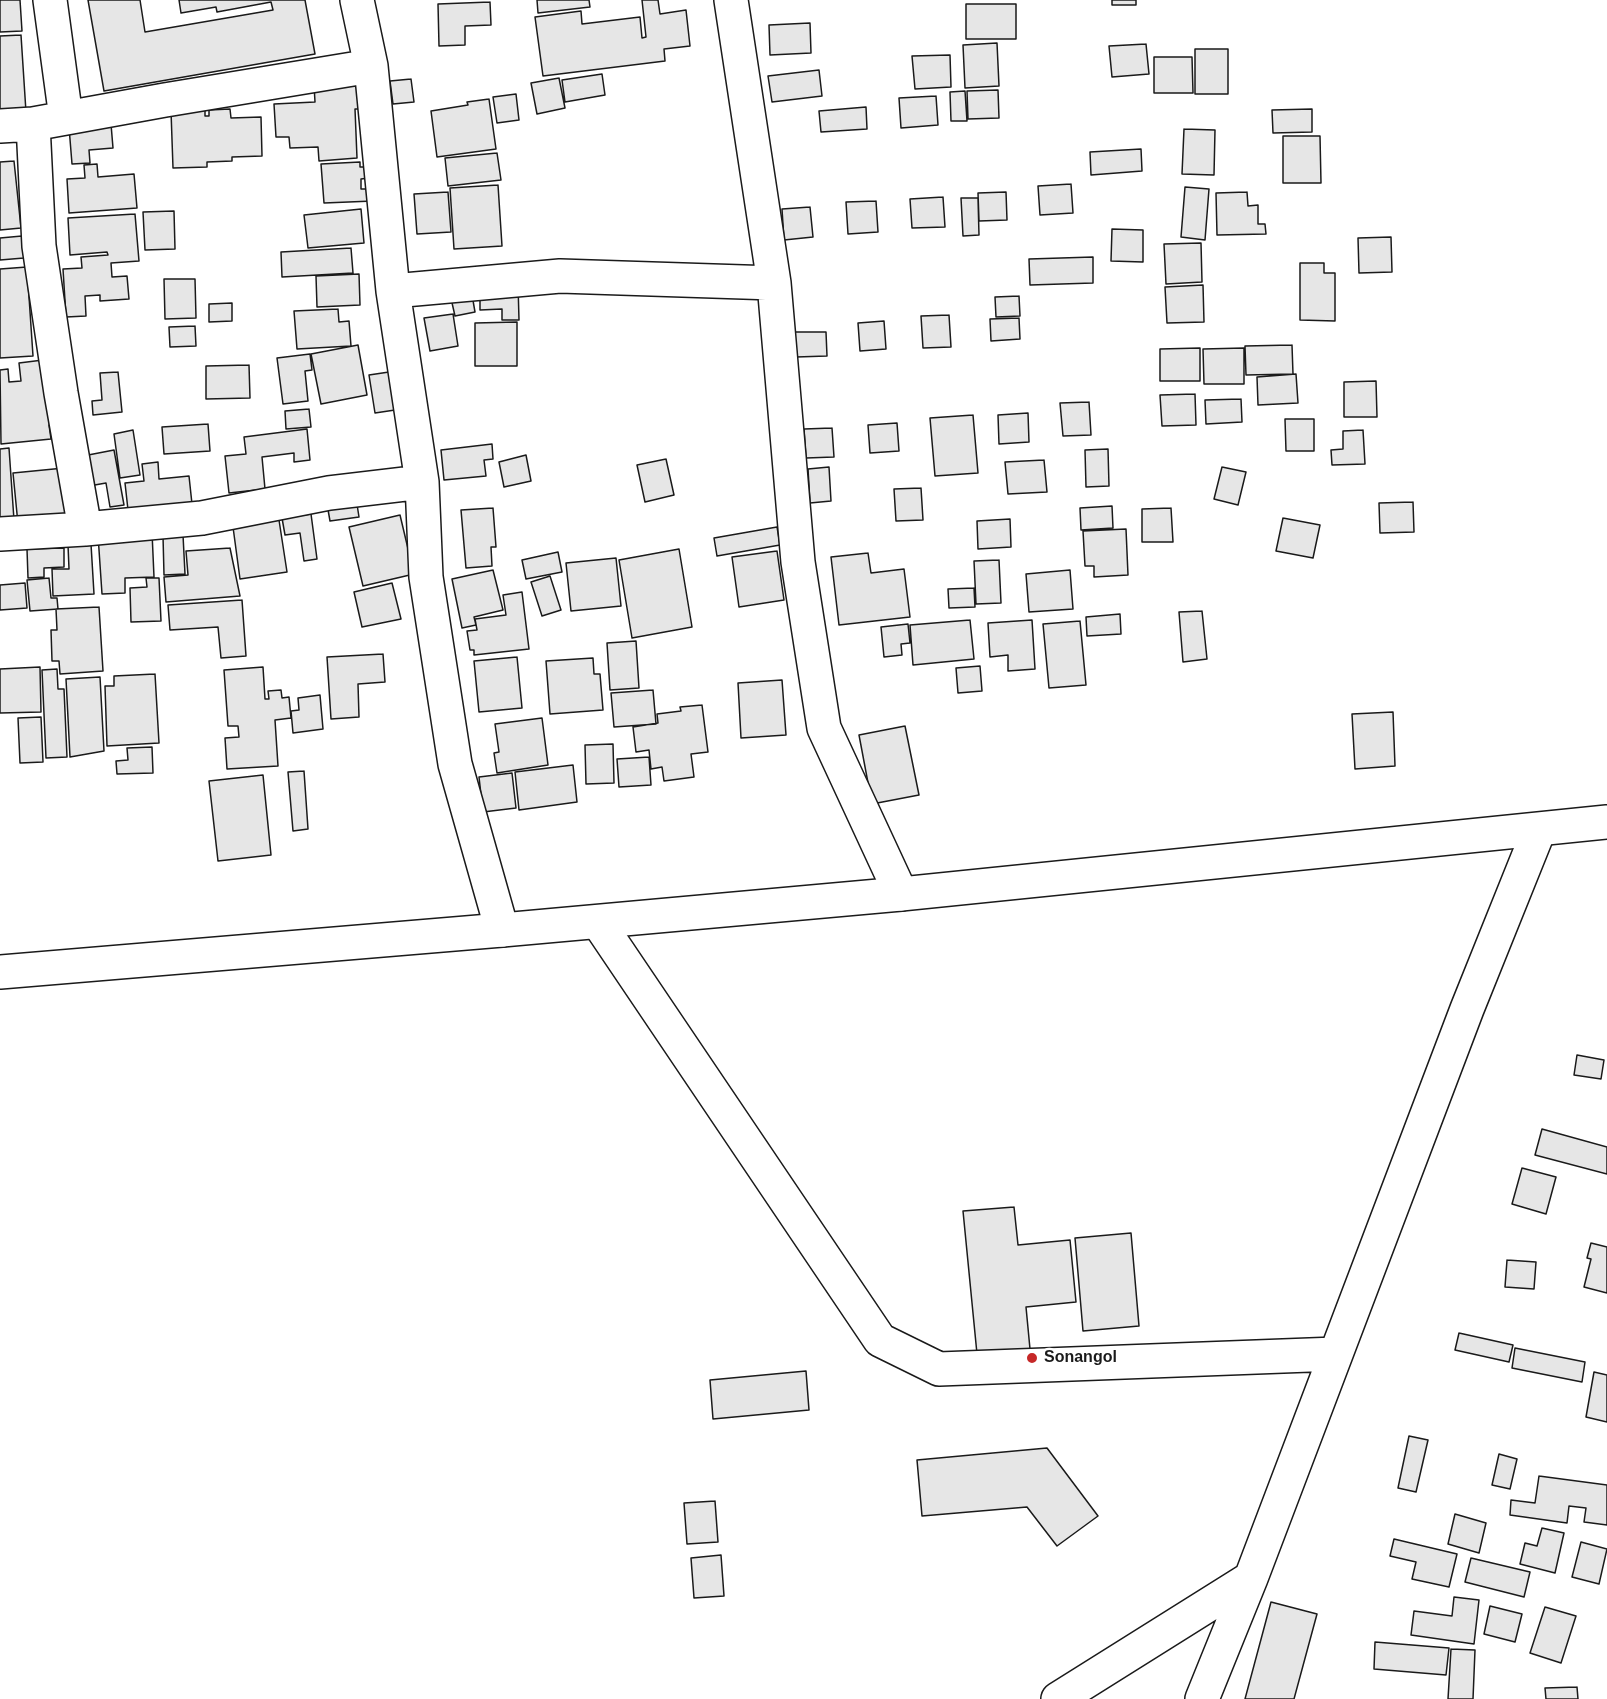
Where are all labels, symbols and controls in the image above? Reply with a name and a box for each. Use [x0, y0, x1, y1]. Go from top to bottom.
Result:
place label: Sonangol [1044, 1348, 1117, 1368]
marker: Sonangol [1025, 1351, 1039, 1365]

